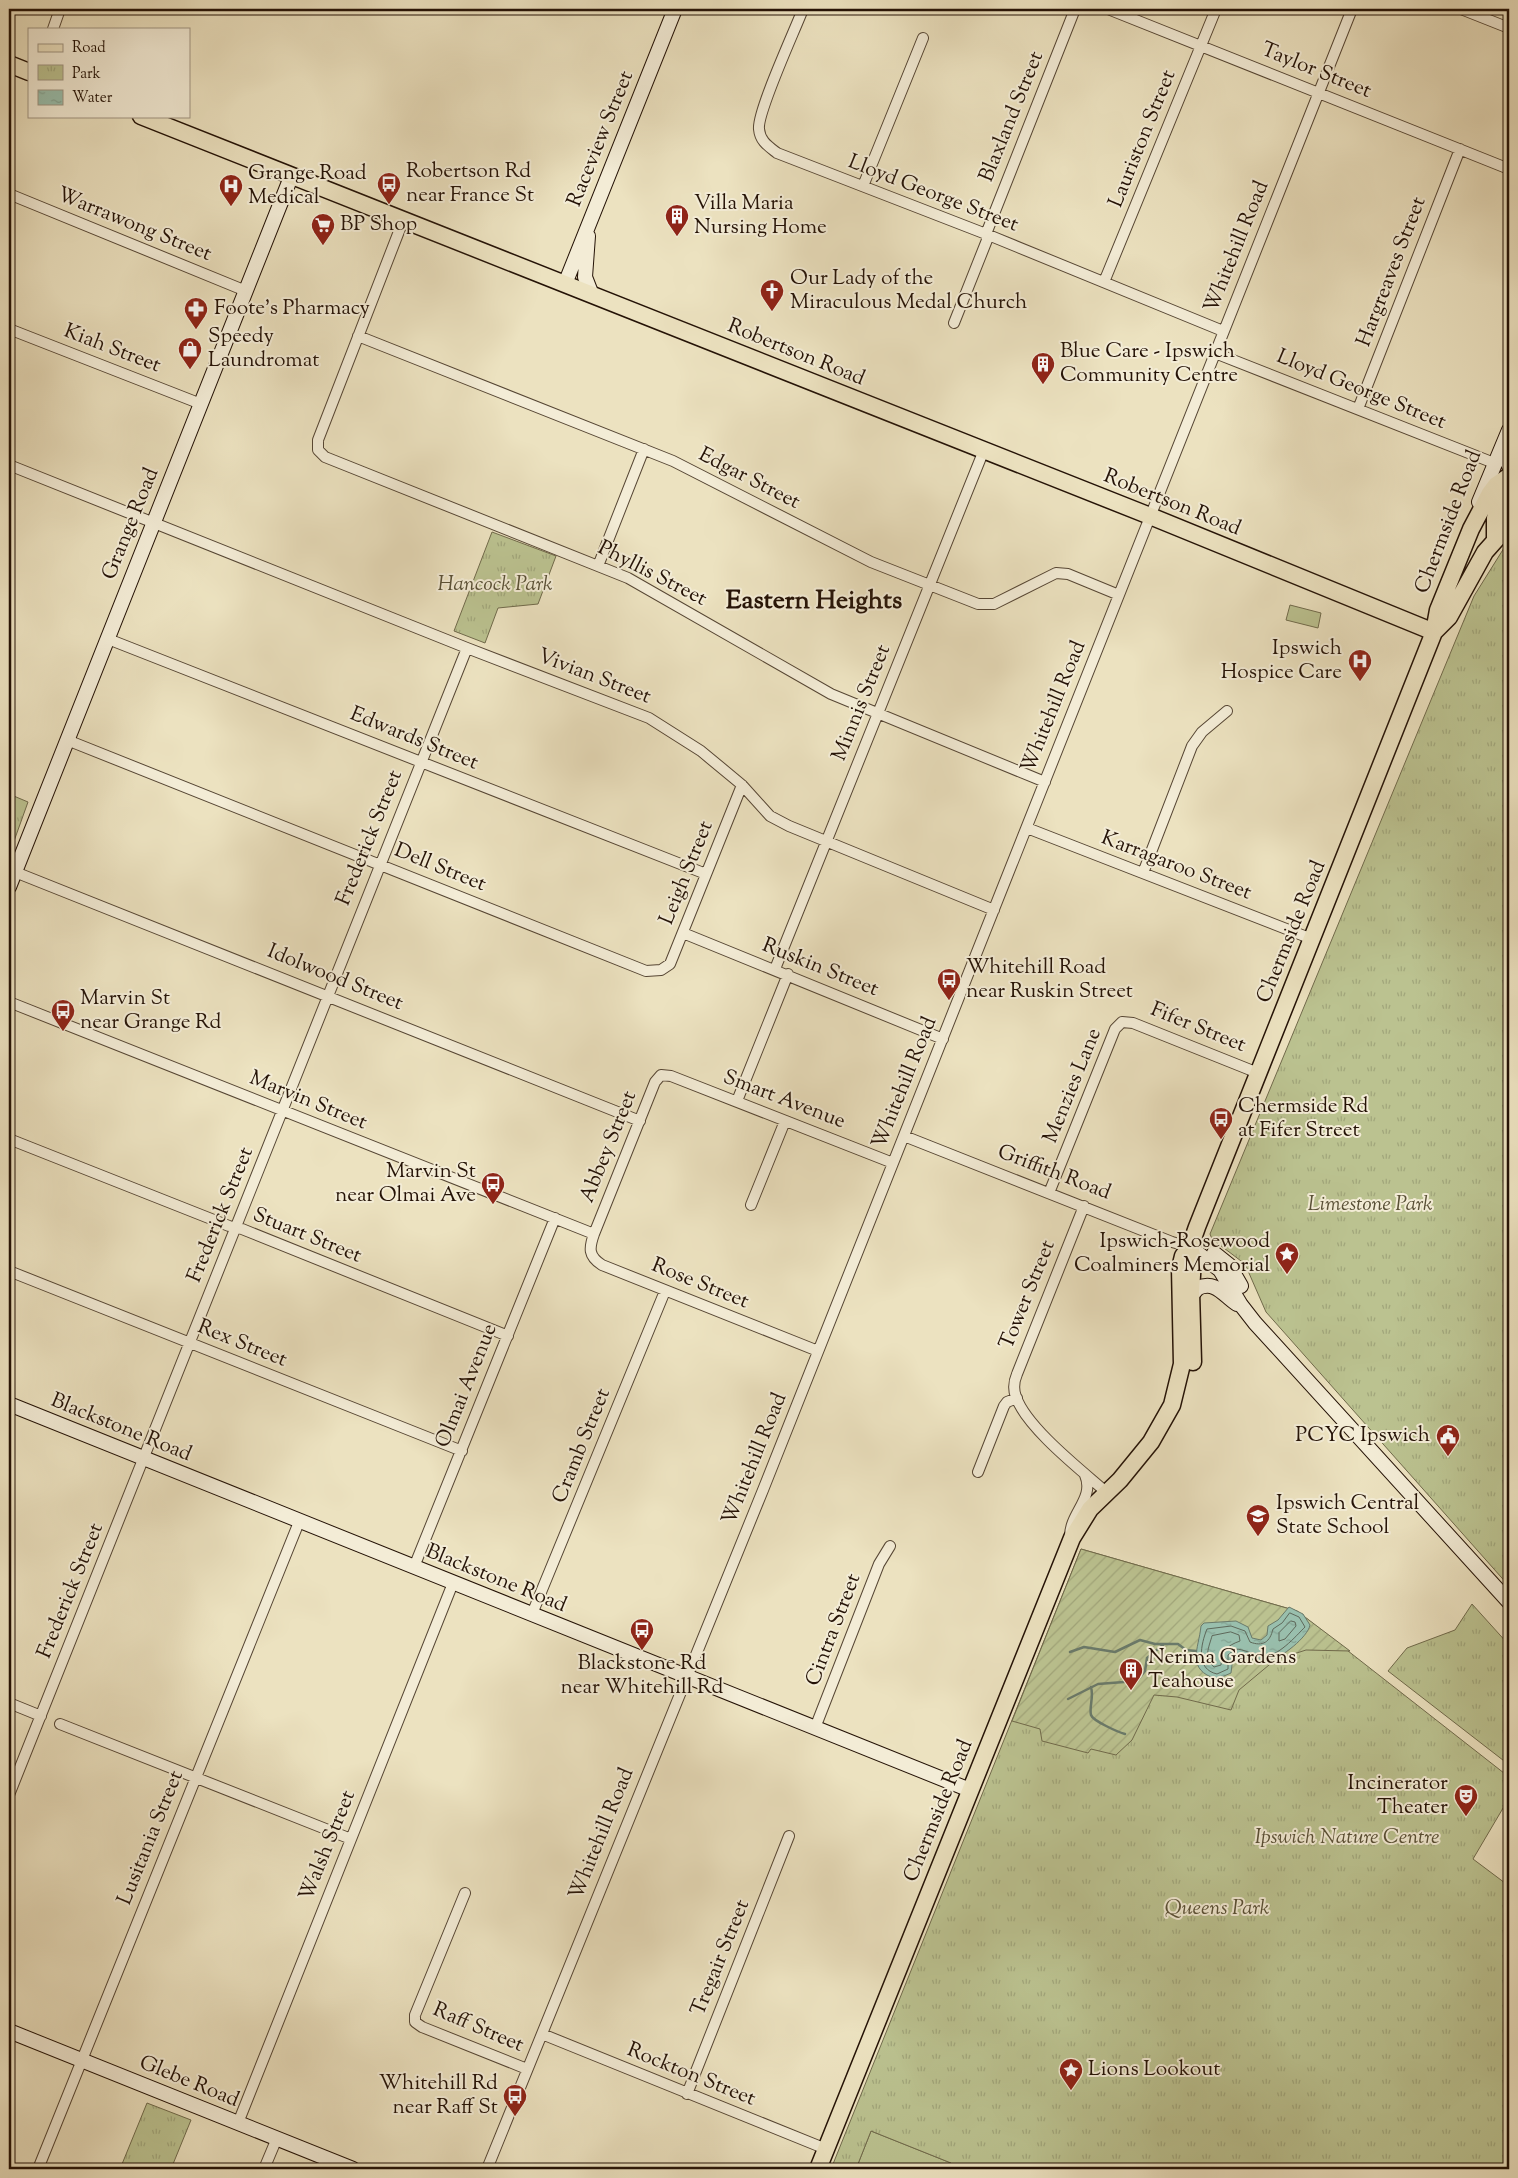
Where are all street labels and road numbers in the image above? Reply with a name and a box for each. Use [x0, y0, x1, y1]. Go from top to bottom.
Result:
street label: Taylor Street [1256, 35, 1376, 107]
street label: Blaxland Street [972, 47, 1052, 187]
street label: Lauriston Street [1102, 66, 1184, 212]
street label: Raceview Street [560, 67, 642, 211]
street label: Lloyd George Street [843, 148, 1023, 240]
street label: Whitehill Road [1197, 176, 1277, 318]
street label: Warrawong Street [52, 180, 216, 270]
street label: Hargreaves Street [1350, 193, 1434, 351]
street label: Robertson Road [723, 312, 869, 394]
street label: Kiah Street [59, 317, 165, 381]
street label: Lloyd George Street [1272, 342, 1450, 438]
street label: Edgar Street [693, 441, 805, 517]
street label: Chermside Road [1408, 446, 1490, 598]
street label: Robertson Road [1099, 462, 1245, 544]
street label: Grange Road [95, 463, 167, 585]
street label: Phyllis Street [592, 534, 712, 614]
street label: Whitehill Road [1014, 636, 1094, 778]
street label: Minnis Street [825, 640, 899, 766]
street label: Vivian Street [533, 642, 655, 712]
street label: Edwards Street [345, 700, 483, 778]
street label: Frederick Street [329, 766, 411, 910]
street label: Leigh Street [653, 817, 721, 929]
street label: Karragaroo Street [1096, 824, 1256, 908]
street label: Dell Street [390, 836, 490, 900]
street label: Chermside Road [1250, 856, 1334, 1008]
street label: Ruskin Street [757, 931, 883, 1005]
street label: Idolwood Street [263, 937, 407, 1019]
street label: Fifer Street [1146, 995, 1250, 1061]
street label: Whitehill Road [865, 1012, 945, 1154]
street label: Menzies Lane [1036, 1024, 1110, 1148]
street label: Smart Avenue [718, 1063, 850, 1137]
street label: Marvin Street [245, 1064, 371, 1138]
street label: Abbey Street [573, 1087, 645, 1207]
street label: Griffith Road [993, 1138, 1115, 1208]
street label: Frederick Street [180, 1143, 262, 1287]
street label: Stuart Street [248, 1201, 366, 1271]
street label: Tower Street [993, 1236, 1063, 1354]
street label: Rose Street [647, 1251, 753, 1317]
street label: Rex Street [193, 1312, 291, 1376]
street label: Olmai Avenue [428, 1319, 506, 1453]
street label: Cramb Street [545, 1384, 619, 1508]
street label: Blackstone Road [46, 1386, 196, 1470]
street label: Whitehill Road [715, 1388, 795, 1530]
street label: Frederick Street [30, 1519, 112, 1663]
street label: Blackstone Road [421, 1537, 571, 1621]
street label: Cintra Street [799, 1569, 869, 1691]
street label: Chermside Road [897, 1735, 981, 1887]
street label: Whitehill Road [562, 1763, 642, 1905]
street label: Lusitania Street [110, 1766, 192, 1910]
street label: Walsh Street [292, 1786, 364, 1906]
street label: Tregair Street [684, 1895, 758, 2021]
street label: Raff Street [428, 1995, 528, 2061]
street label: Rockton Street [622, 2036, 760, 2114]
street label: Glebe Road [135, 2048, 244, 2116]

